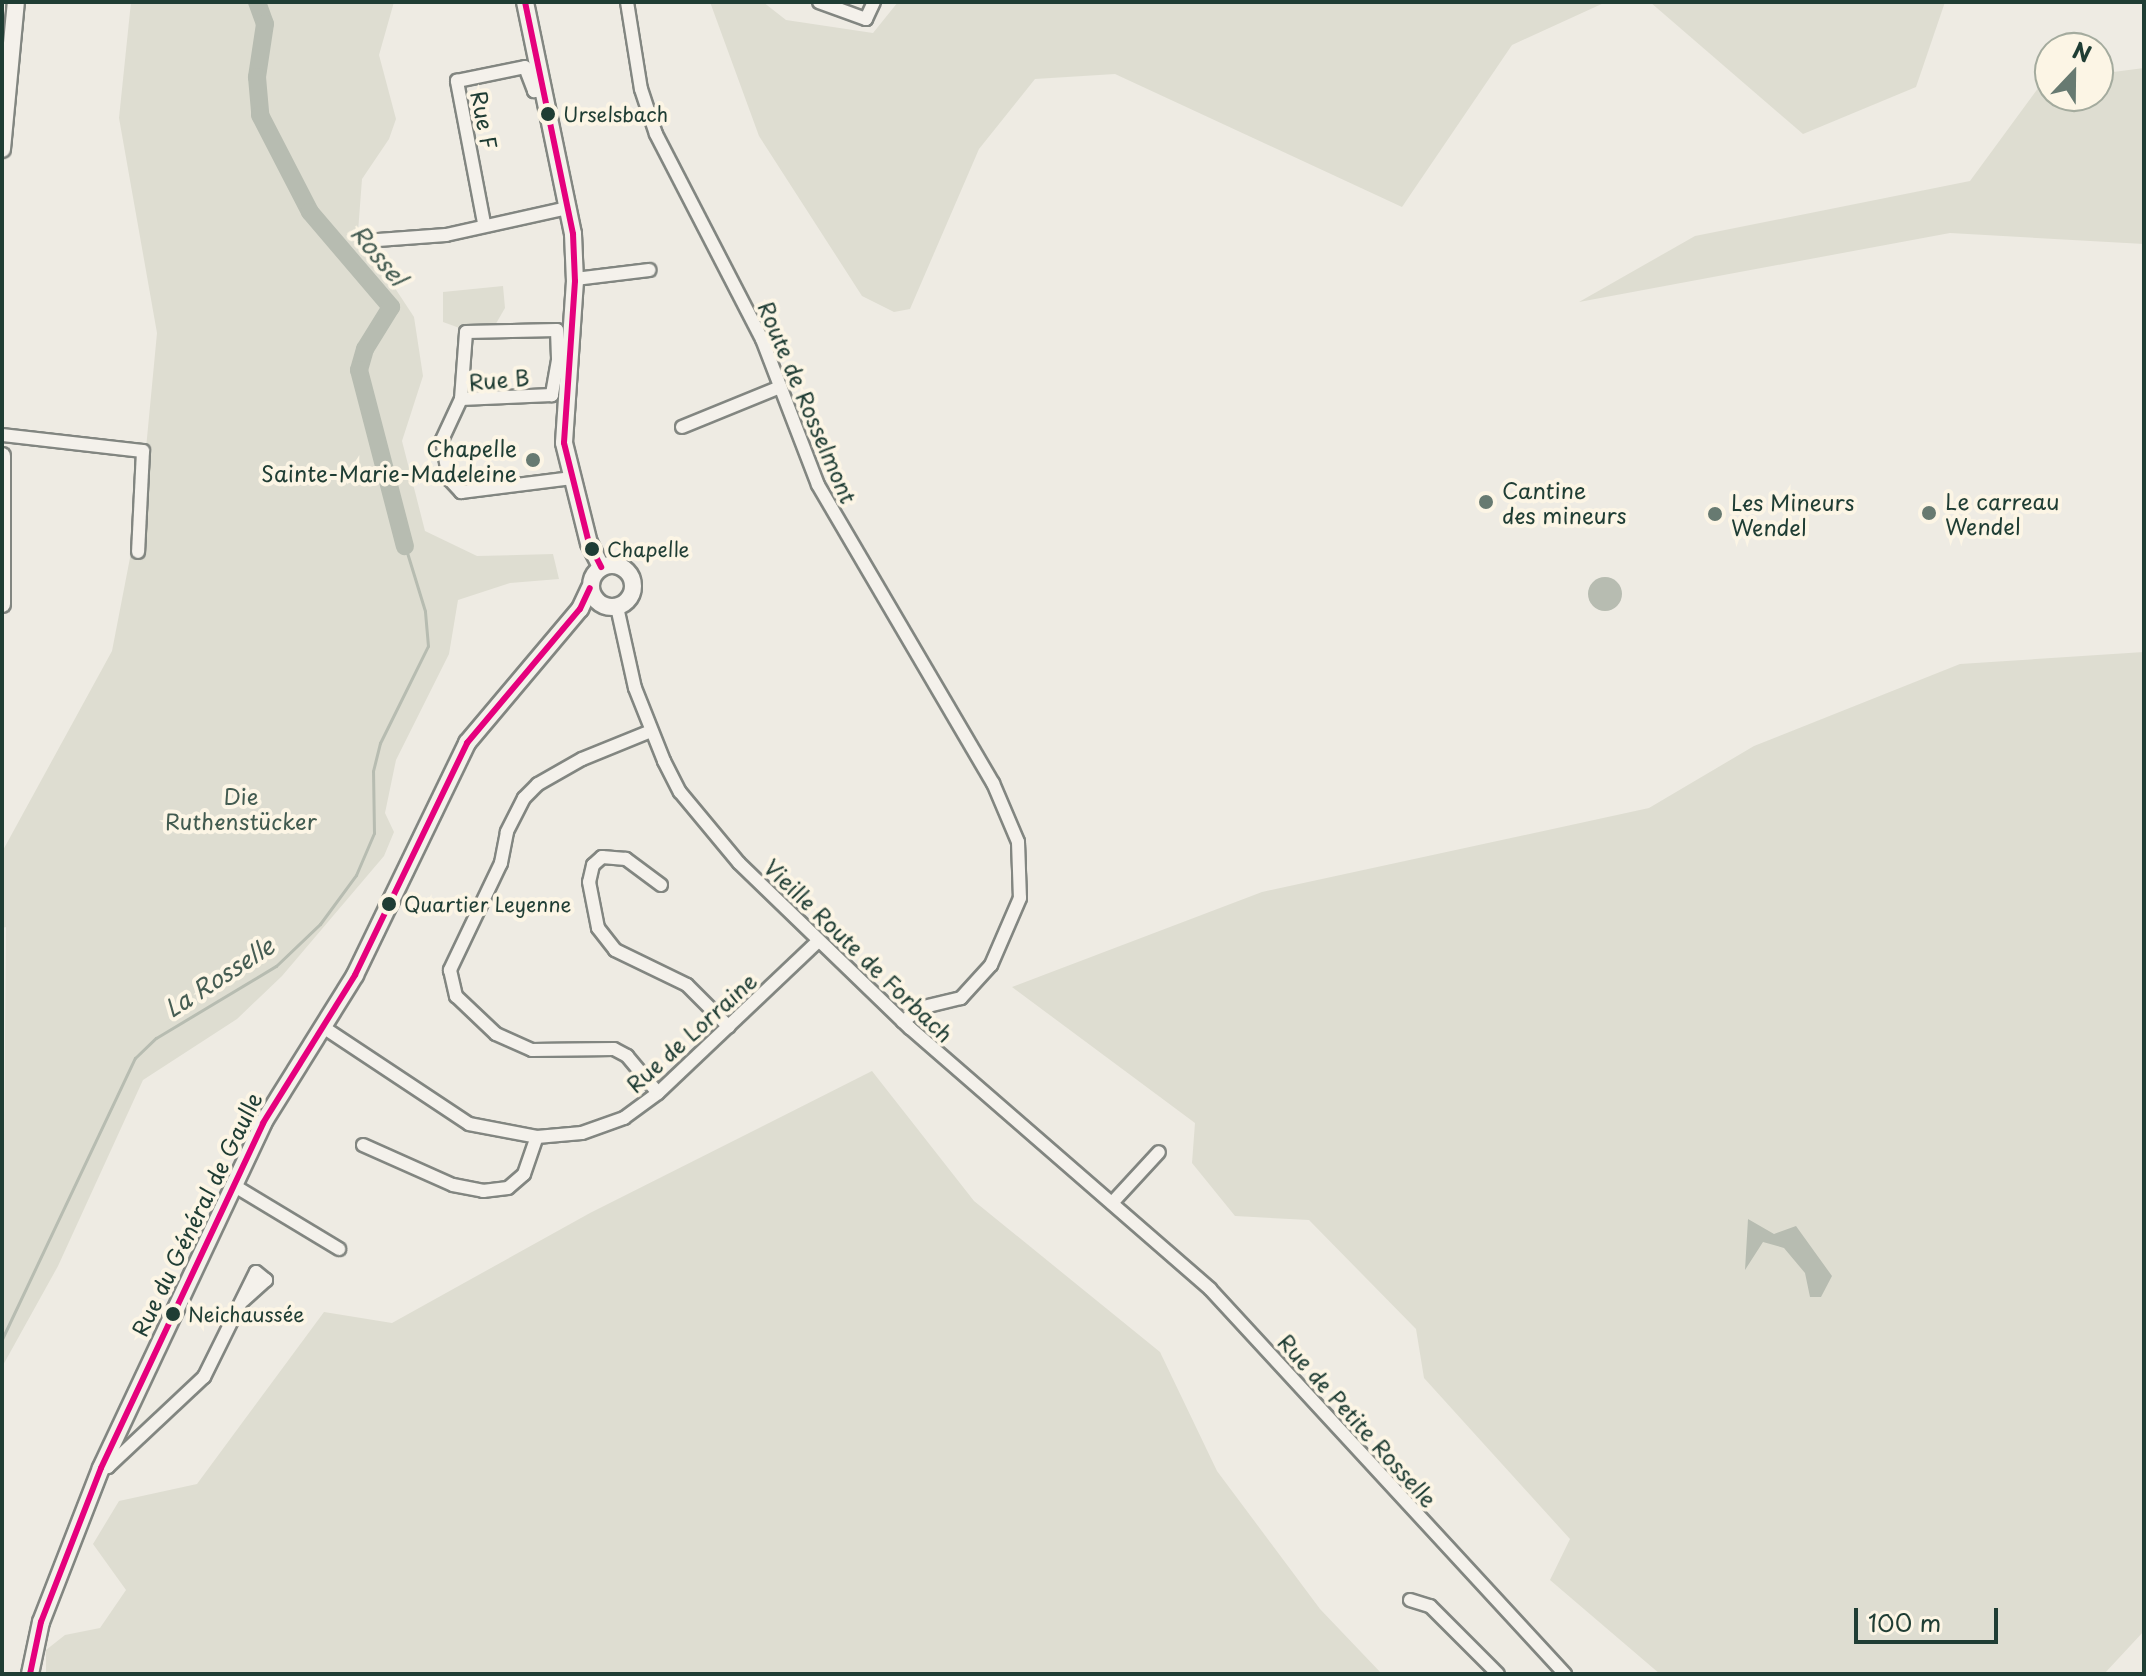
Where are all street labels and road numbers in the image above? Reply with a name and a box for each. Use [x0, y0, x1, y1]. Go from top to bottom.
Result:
street label: Rue F [466, 88, 504, 152]
street label: Route de Rosselmont [753, 296, 863, 508]
street label: Rue B [467, 363, 531, 395]
street label: Vieille Route de Forbach [759, 852, 959, 1048]
street label: Rue de Lorraine [620, 966, 762, 1098]
street label: Rue du Général de Gaulle [124, 1086, 268, 1342]
street label: Rue de Petite Rosselle [1272, 1326, 1444, 1514]

